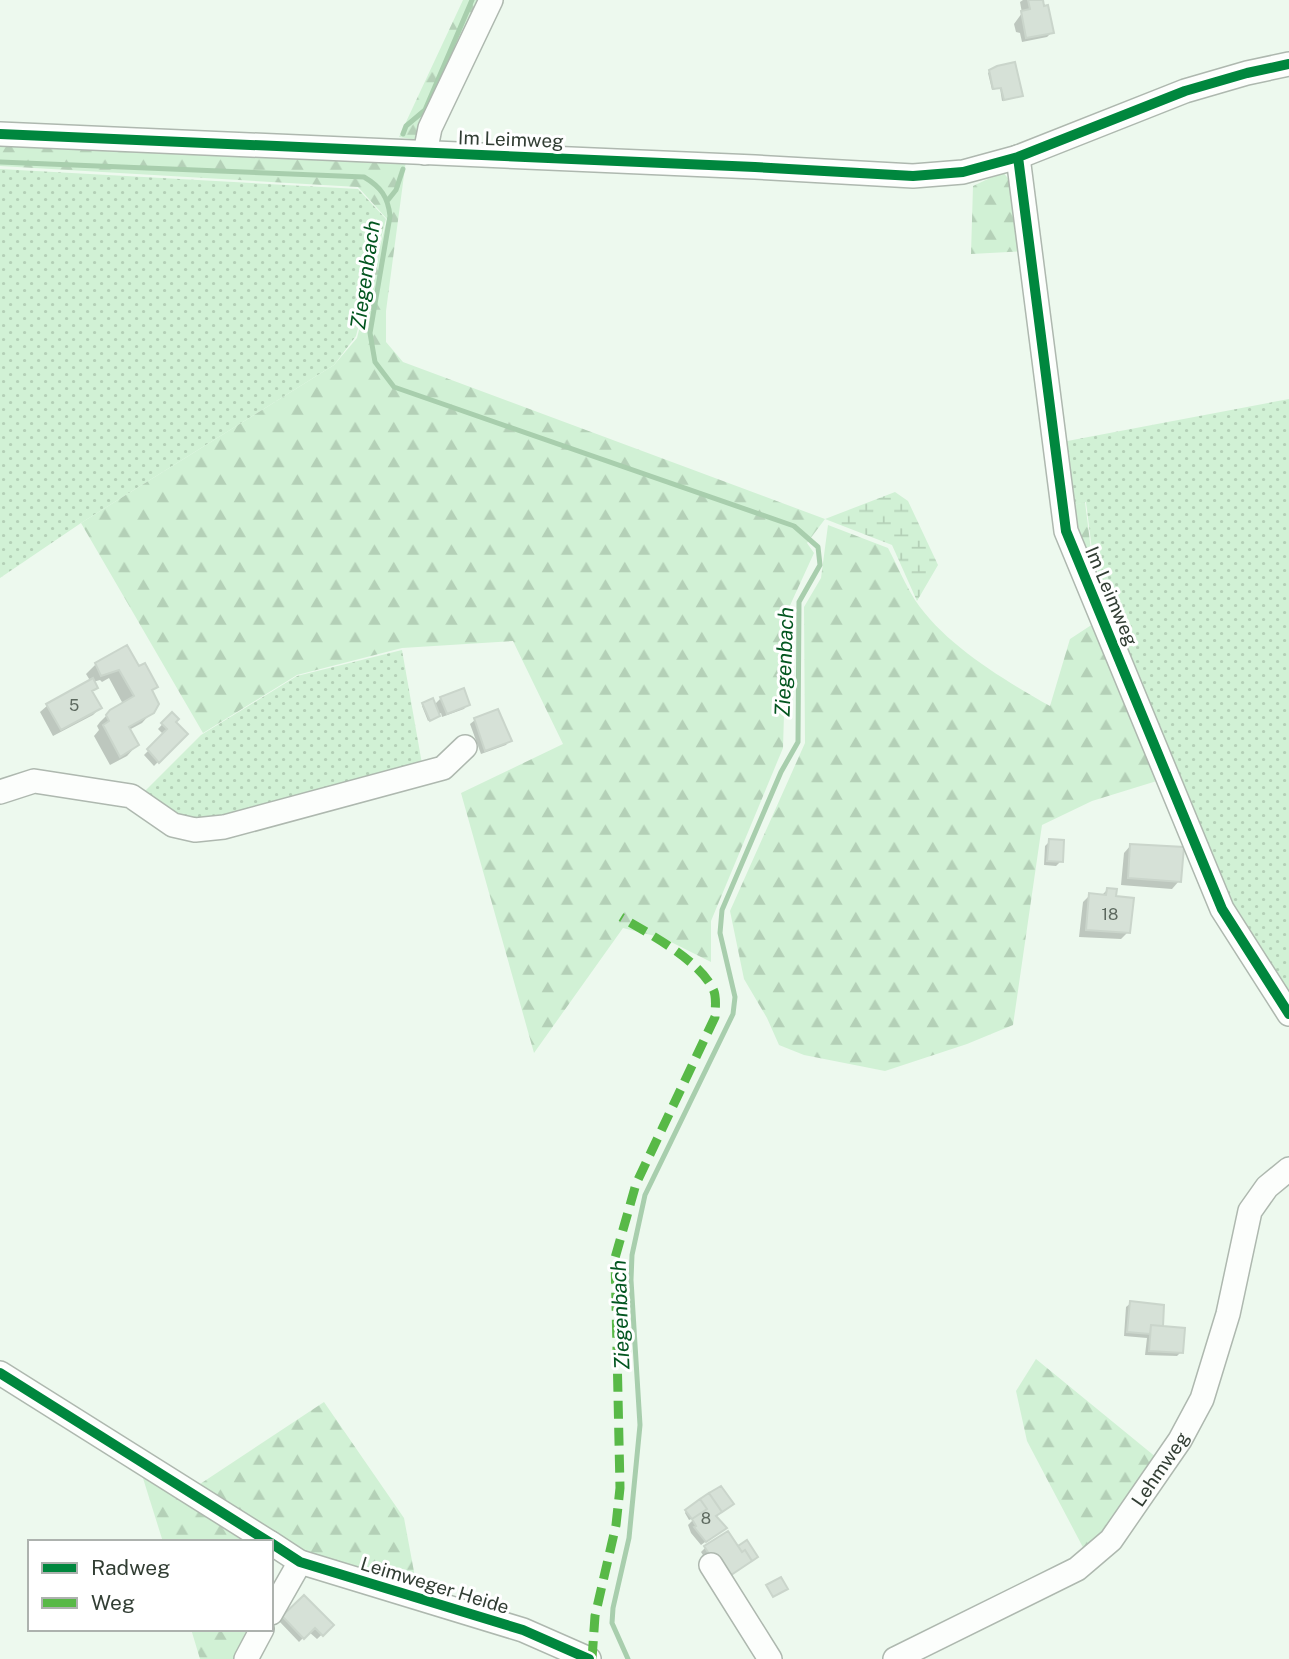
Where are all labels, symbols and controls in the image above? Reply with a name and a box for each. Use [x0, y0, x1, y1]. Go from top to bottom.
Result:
street label: Im Leimweg [458, 126, 564, 152]
water label: Ziegenbach [345, 219, 385, 331]
street label: Im Leimweg [1081, 543, 1143, 649]
water label: Ziegenbach [770, 606, 798, 718]
house number: 5 [69, 696, 79, 715]
house number: 18 [1102, 905, 1118, 924]
water label: Ziegenbach [606, 1259, 634, 1371]
street label: Lehmweg [1127, 1428, 1193, 1510]
house number: 8 [701, 1509, 711, 1528]
legend [28, 1540, 273, 1631]
street label: Leimweger Heide [358, 1552, 512, 1618]
text: Radweg [91, 1555, 170, 1580]
text: Weg [91, 1590, 135, 1615]

